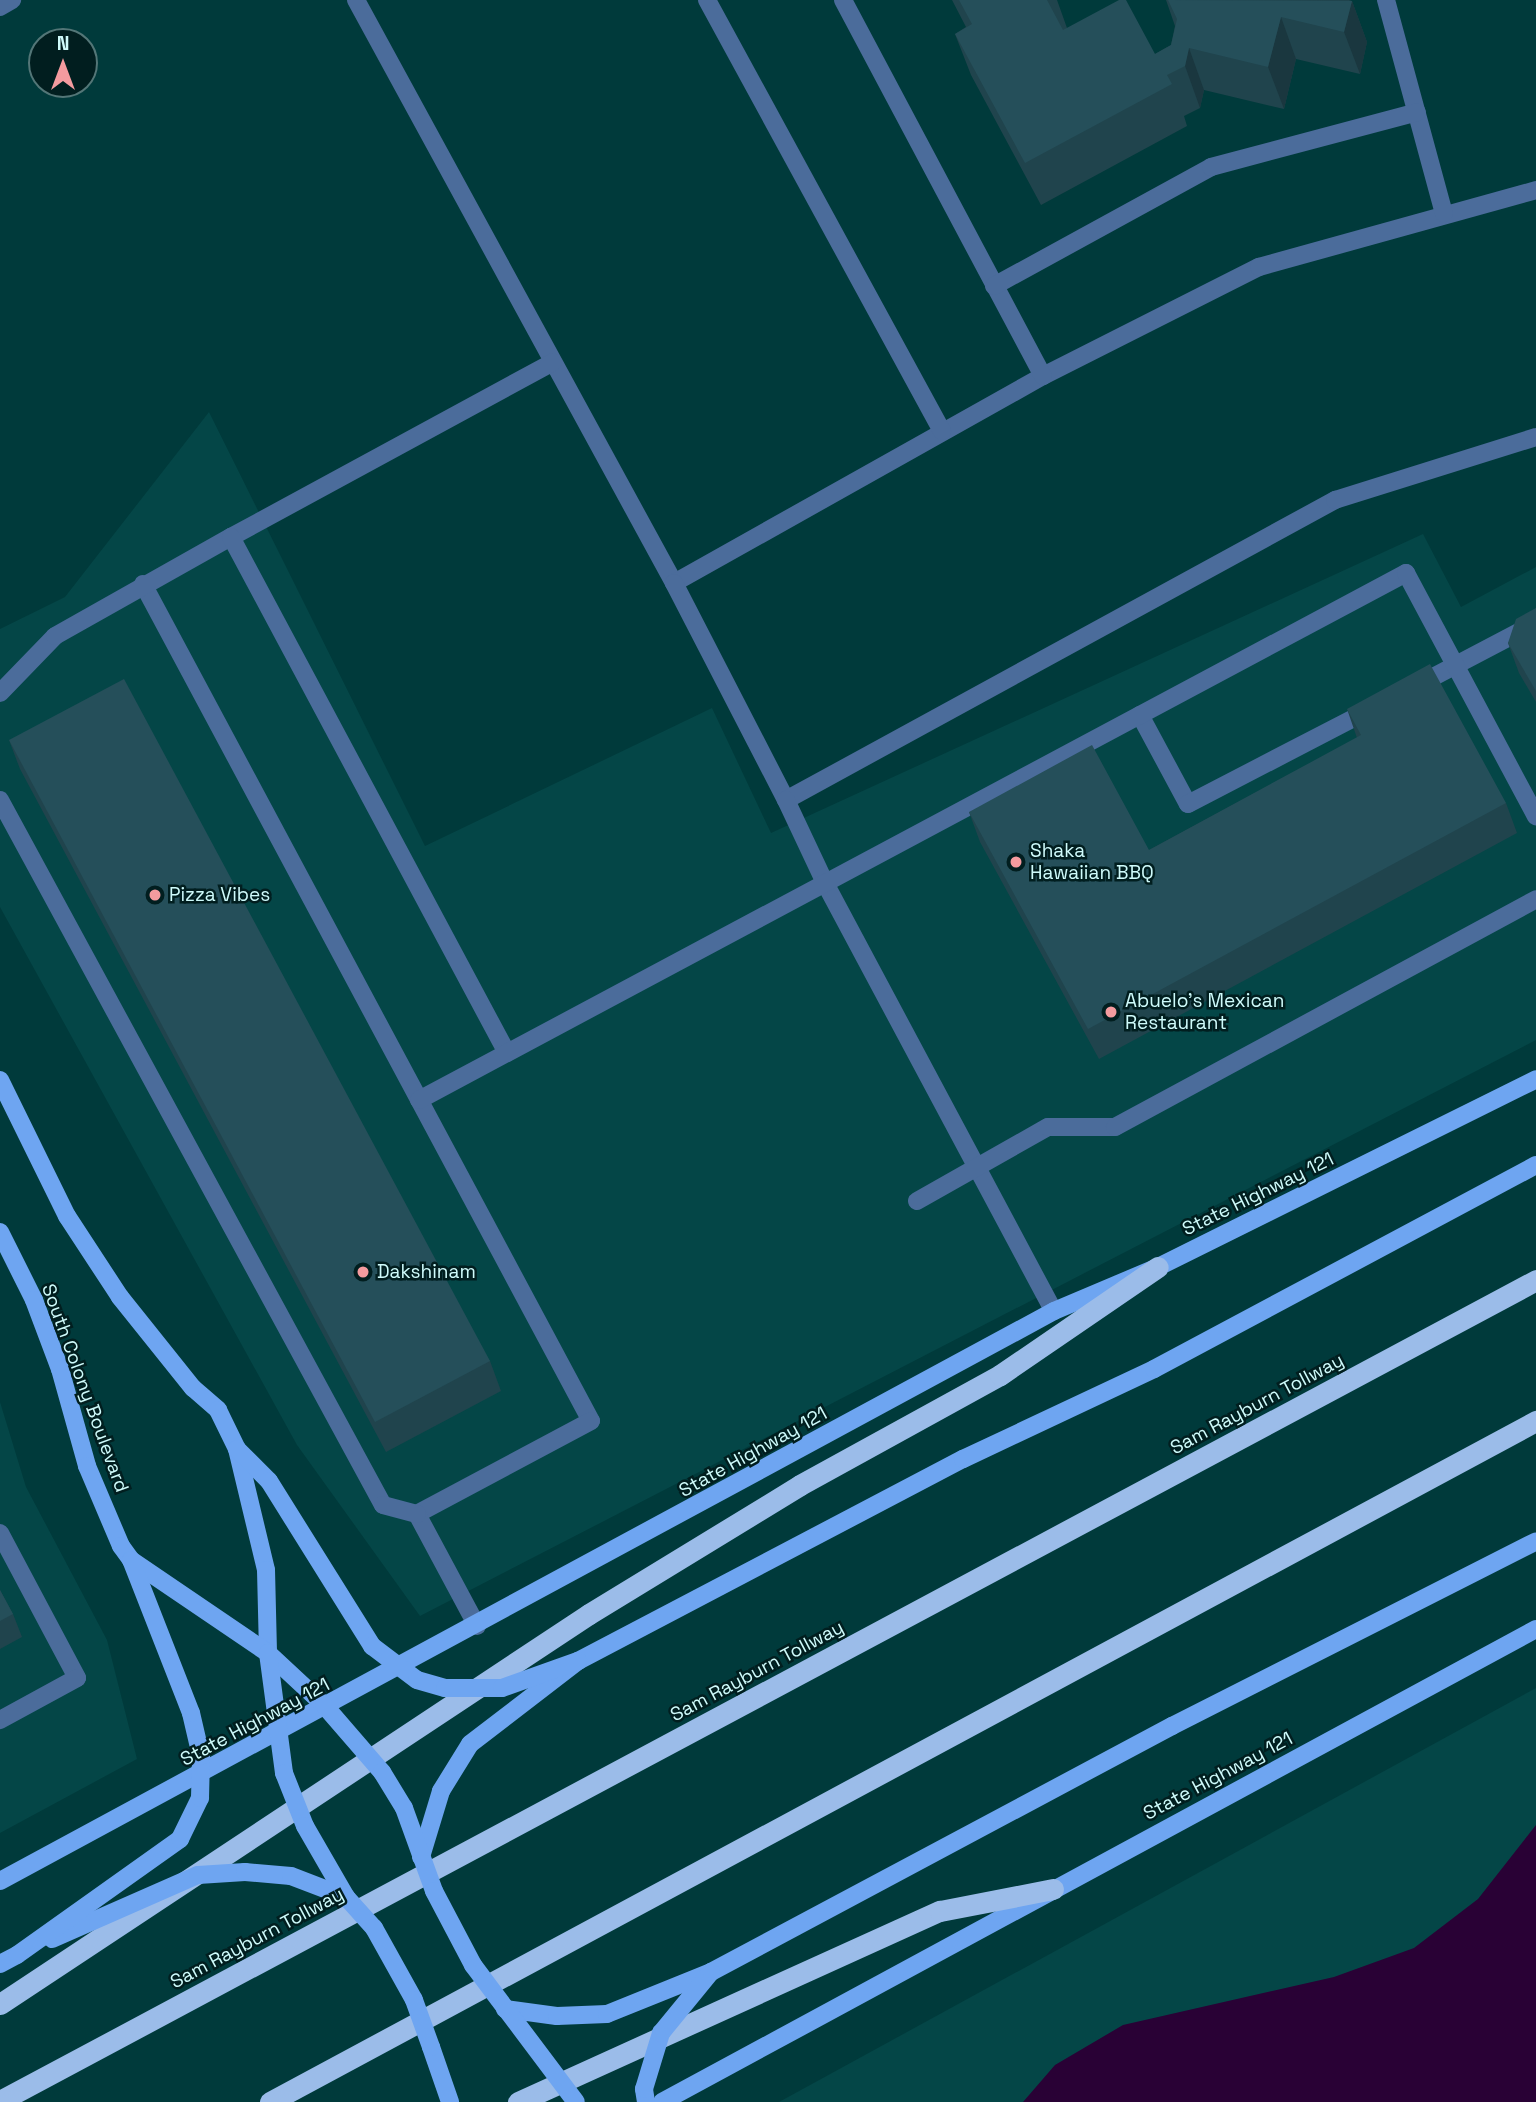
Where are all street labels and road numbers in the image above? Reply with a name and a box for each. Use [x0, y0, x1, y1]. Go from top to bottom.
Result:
street label: State Highway 121 [1179, 1147, 1337, 1241]
street label: South Colony Boulevard [37, 1281, 133, 1495]
street label: Sam Rayburn Tollway [1166, 1349, 1348, 1459]
street label: State Highway 121 [675, 1402, 831, 1502]
street label: Sam Rayburn Tollway [666, 1616, 848, 1726]
street label: State Highway 121 [177, 1673, 333, 1771]
street label: State Highway 121 [1140, 1727, 1296, 1825]
street label: Sam Rayburn Tollway [166, 1883, 348, 1993]

